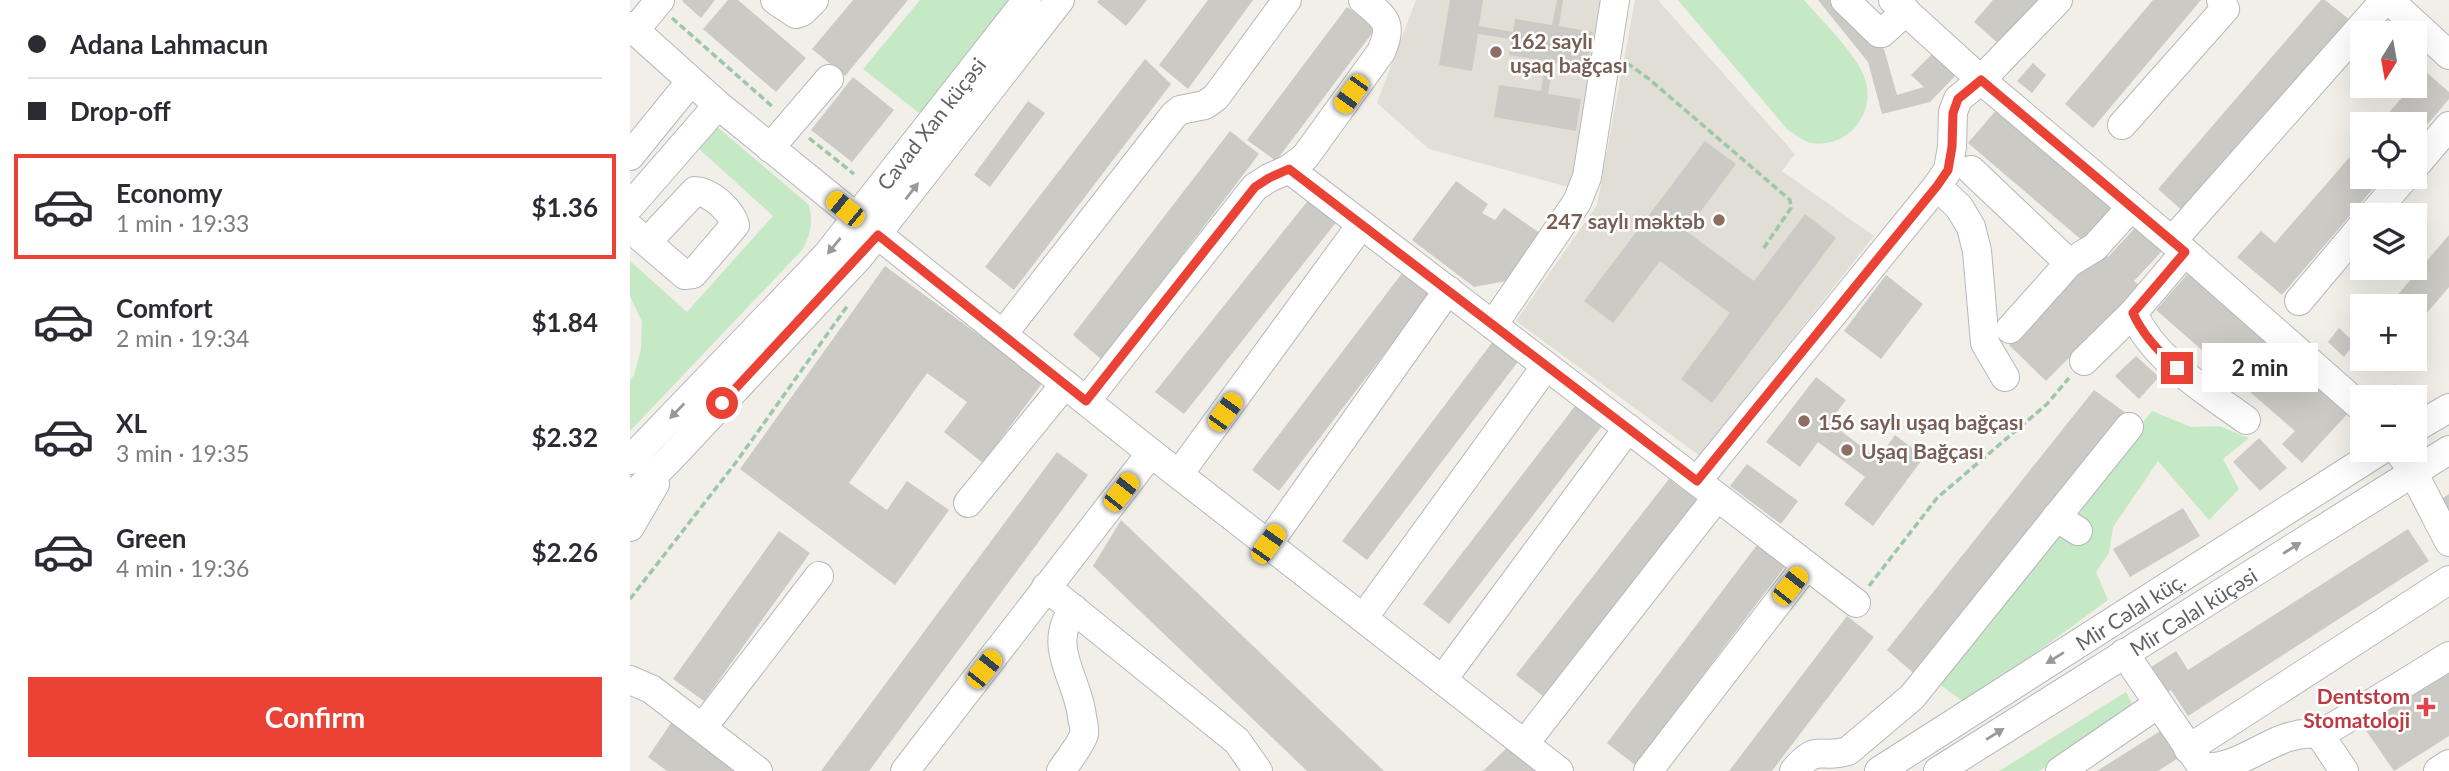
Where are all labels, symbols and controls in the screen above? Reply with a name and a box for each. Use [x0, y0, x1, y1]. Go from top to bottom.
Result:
north arrow [2350, 21, 2427, 98]
map controls [2350, 21, 2427, 462]
text: Adana Lahmacun [70, 28, 268, 60]
place label: 162 saylı uşaq bağçası [1510, 28, 1628, 77]
marker: 162 saylı uşaq bağçası [1488, 44, 1504, 60]
street label: Cavad Xan küçəsi [871, 52, 990, 194]
car [1331, 71, 1372, 117]
text: Drop-off [70, 95, 171, 127]
button: locate [2350, 112, 2427, 189]
icon: car [32, 175, 95, 238]
text: Economy [116, 177, 222, 209]
one-way arrow [904, 183, 919, 201]
car [823, 188, 868, 230]
text: $1.36 [532, 191, 598, 223]
button: layers [2350, 203, 2427, 280]
place label: 247 saylı məktəb [1546, 208, 1705, 233]
text: 1 min · 19:33 [116, 209, 249, 237]
marker: 247 saylı məktəb [1711, 212, 1727, 228]
one-way arrow [826, 237, 841, 255]
icon: car [32, 290, 95, 353]
text: Comfort [116, 292, 213, 324]
button: + [2350, 294, 2427, 371]
text: $1.84 [532, 306, 598, 338]
text: 2 min · 19:34 [116, 324, 249, 352]
callout: 2 min [2202, 344, 2317, 392]
route end [2161, 352, 2193, 384]
text: 2 min [2231, 353, 2289, 381]
button: − [2350, 385, 2427, 462]
route start [706, 387, 738, 419]
car [1205, 389, 1246, 435]
one-way arrow [669, 402, 685, 419]
icon: car [32, 405, 95, 468]
text: XL [116, 407, 147, 439]
place label: 156 saylı uşaq bağçası [1818, 409, 2024, 434]
marker: 156 saylı uşaq bağçası [1796, 413, 1812, 429]
text: $2.32 [532, 421, 598, 453]
place label: Uşaq Bağçası [1861, 438, 1984, 463]
text: 3 min · 19:35 [116, 439, 249, 467]
marker: Uşaq Bağçası [1839, 442, 1855, 458]
car [1100, 469, 1143, 515]
icon: car [32, 520, 95, 583]
car [1248, 521, 1289, 567]
text: Green [116, 522, 186, 554]
text: $2.26 [532, 536, 598, 568]
one-way arrow [2282, 542, 2301, 555]
text: 4 min · 19:36 [116, 554, 249, 582]
street label: Mir Cəlal küçəsi [2125, 562, 2261, 660]
car [1769, 563, 1812, 609]
street label: Mir Cəlal küç. [2071, 566, 2190, 655]
car [963, 646, 1006, 692]
one-way arrow [2045, 652, 2065, 665]
button: Confirm [28, 677, 602, 757]
place label: Dentstom Stomatoloji [2303, 683, 2410, 732]
marker: Dentstom Stomatoloji [2416, 697, 2436, 717]
one-way arrow [1986, 728, 2005, 741]

